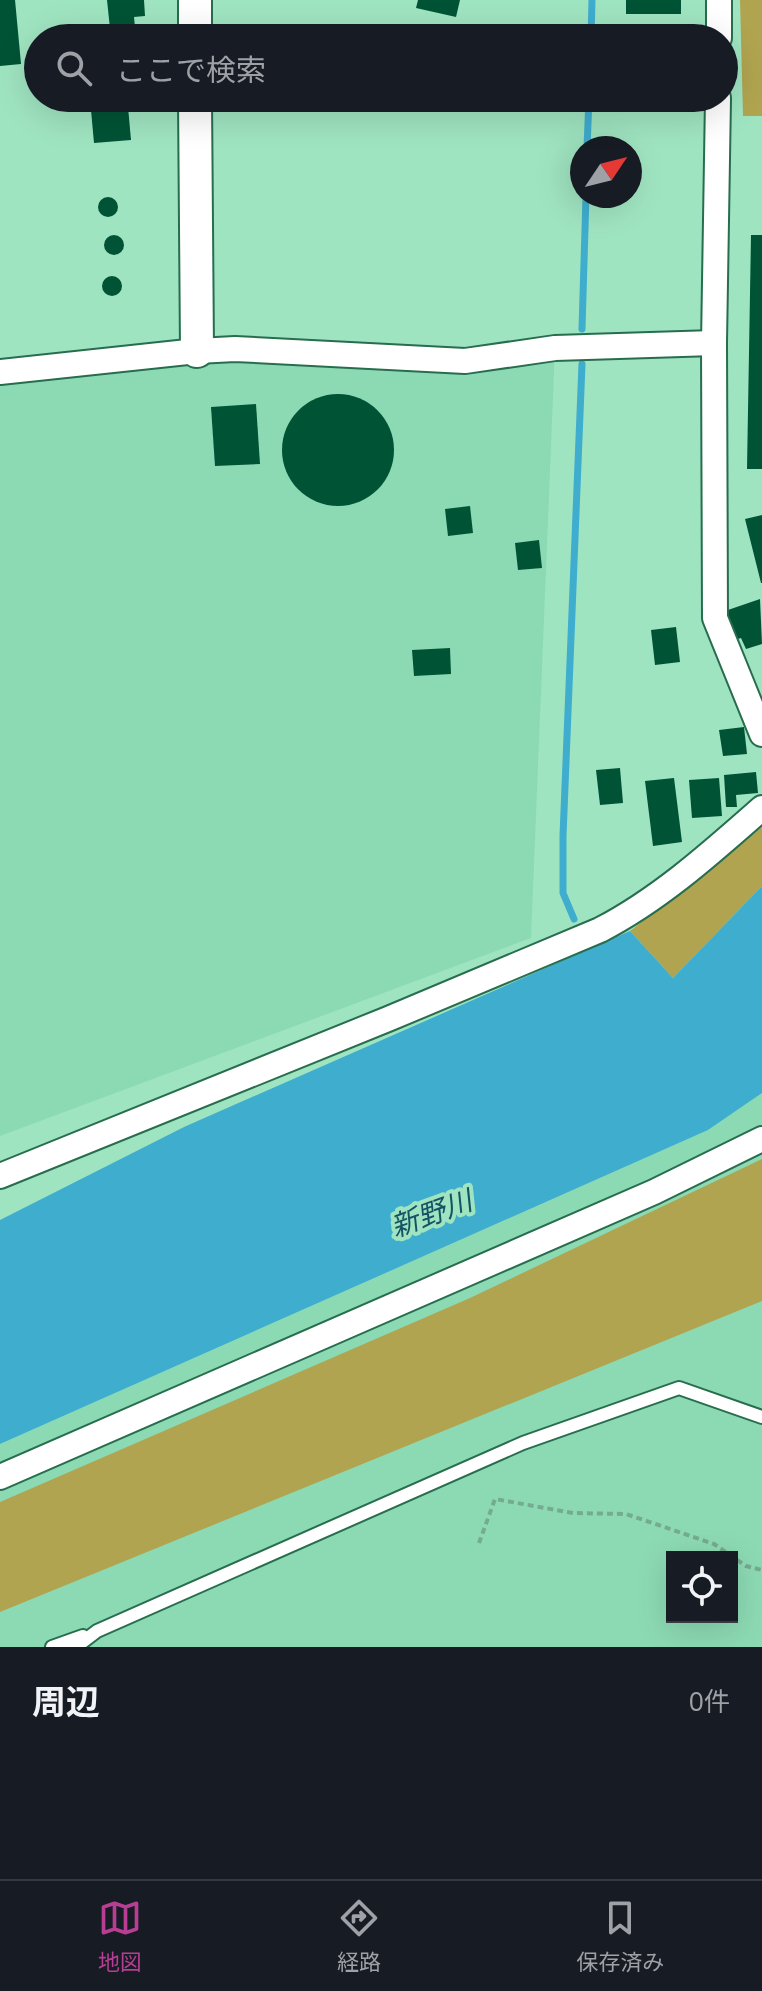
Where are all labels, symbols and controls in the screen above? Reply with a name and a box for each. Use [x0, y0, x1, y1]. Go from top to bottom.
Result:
search box [24, 24, 738, 112]
icon: search [52, 46, 96, 90]
text: ここで検索 [116, 50, 266, 89]
north arrow [570, 136, 642, 208]
water label: 新野川 [385, 1180, 480, 1245]
map controls [666, 1551, 738, 1623]
button: locate [666, 1551, 738, 1623]
text: 周辺 [32, 1679, 100, 1723]
text: 0件 [688, 1684, 730, 1718]
tab: 地図 [98, 1896, 142, 1976]
tab: 経路 [337, 1896, 381, 1976]
tab: 保存済み [576, 1896, 664, 1976]

